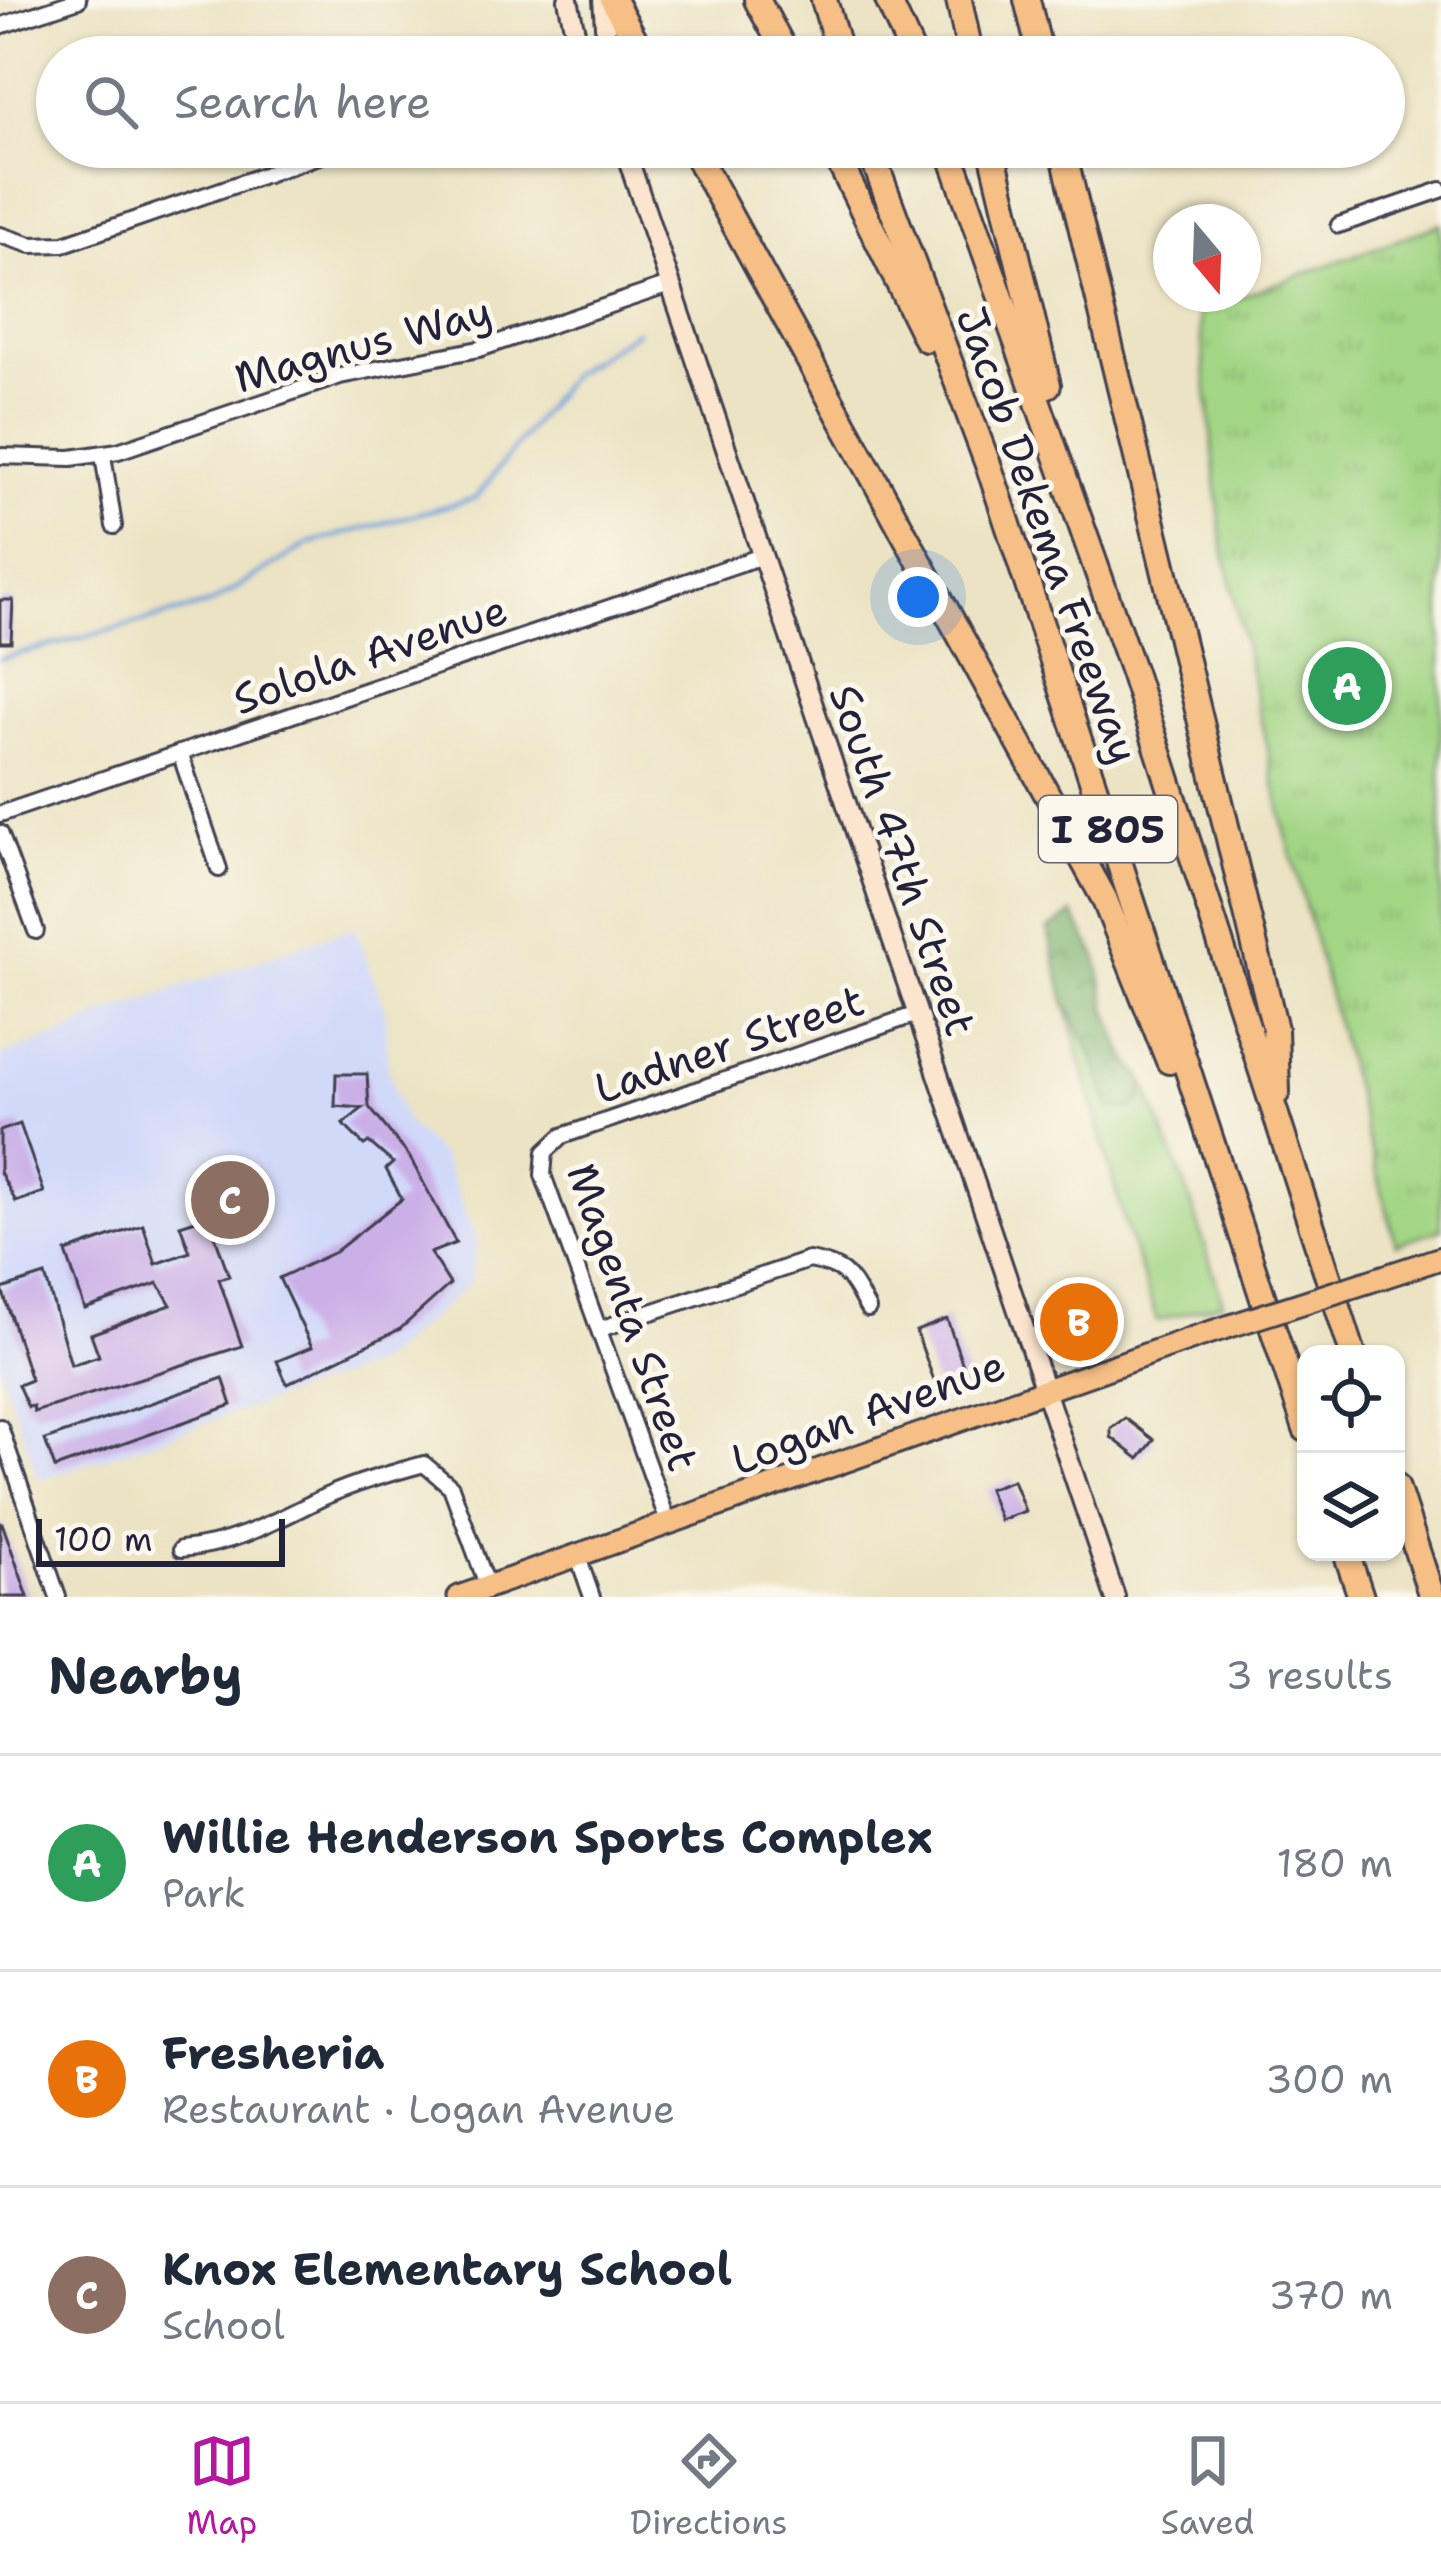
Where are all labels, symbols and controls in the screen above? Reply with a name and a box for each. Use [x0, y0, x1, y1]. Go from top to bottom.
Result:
search box [36, 36, 1405, 168]
icon: search [78, 69, 144, 135]
text: Search here [174, 72, 431, 132]
north arrow [1153, 204, 1261, 312]
street label: Magnus Way [228, 283, 498, 405]
street label: Jacob Dekema Freeway [943, 299, 1153, 771]
your location [888, 567, 948, 627]
street label: Solola Avenue [225, 581, 515, 727]
pin: A [1308, 641, 1386, 731]
street label: South 47th Street [817, 677, 989, 1043]
road number: I 805 [1039, 796, 1177, 862]
street label: Ladner Street [587, 972, 871, 1116]
pin: C [191, 1155, 269, 1245]
street label: Magenta Street [554, 1156, 712, 1478]
pin: B [1040, 1277, 1118, 1367]
street label: Logan Avenue [723, 1337, 1013, 1487]
map controls [1297, 1345, 1405, 1561]
button: locate [1297, 1345, 1405, 1453]
button: layers [1297, 1453, 1405, 1561]
scale bar [36, 1513, 285, 1566]
text: 100 m [54, 1517, 153, 1562]
text: Nearby [48, 1641, 243, 1709]
text: 3 results [1226, 1649, 1393, 1701]
text: Willie Henderson Sports Complex [162, 1807, 933, 1867]
text: A [72, 1837, 102, 1889]
text: 180 m [1277, 1837, 1393, 1889]
text: Park [162, 1867, 246, 1919]
text: Fresheria [162, 2023, 385, 2083]
text: B [75, 2053, 99, 2105]
text: 300 m [1265, 2053, 1393, 2105]
text: Restaurant · Logan Avenue [162, 2083, 675, 2135]
text: Knox Elementary School [162, 2239, 732, 2299]
text: C [75, 2269, 99, 2321]
text: 370 m [1268, 2269, 1393, 2321]
text: School [162, 2299, 285, 2351]
tab: Map [187, 2428, 257, 2545]
tab: Directions [630, 2428, 788, 2545]
tab: Saved [1161, 2428, 1254, 2545]

